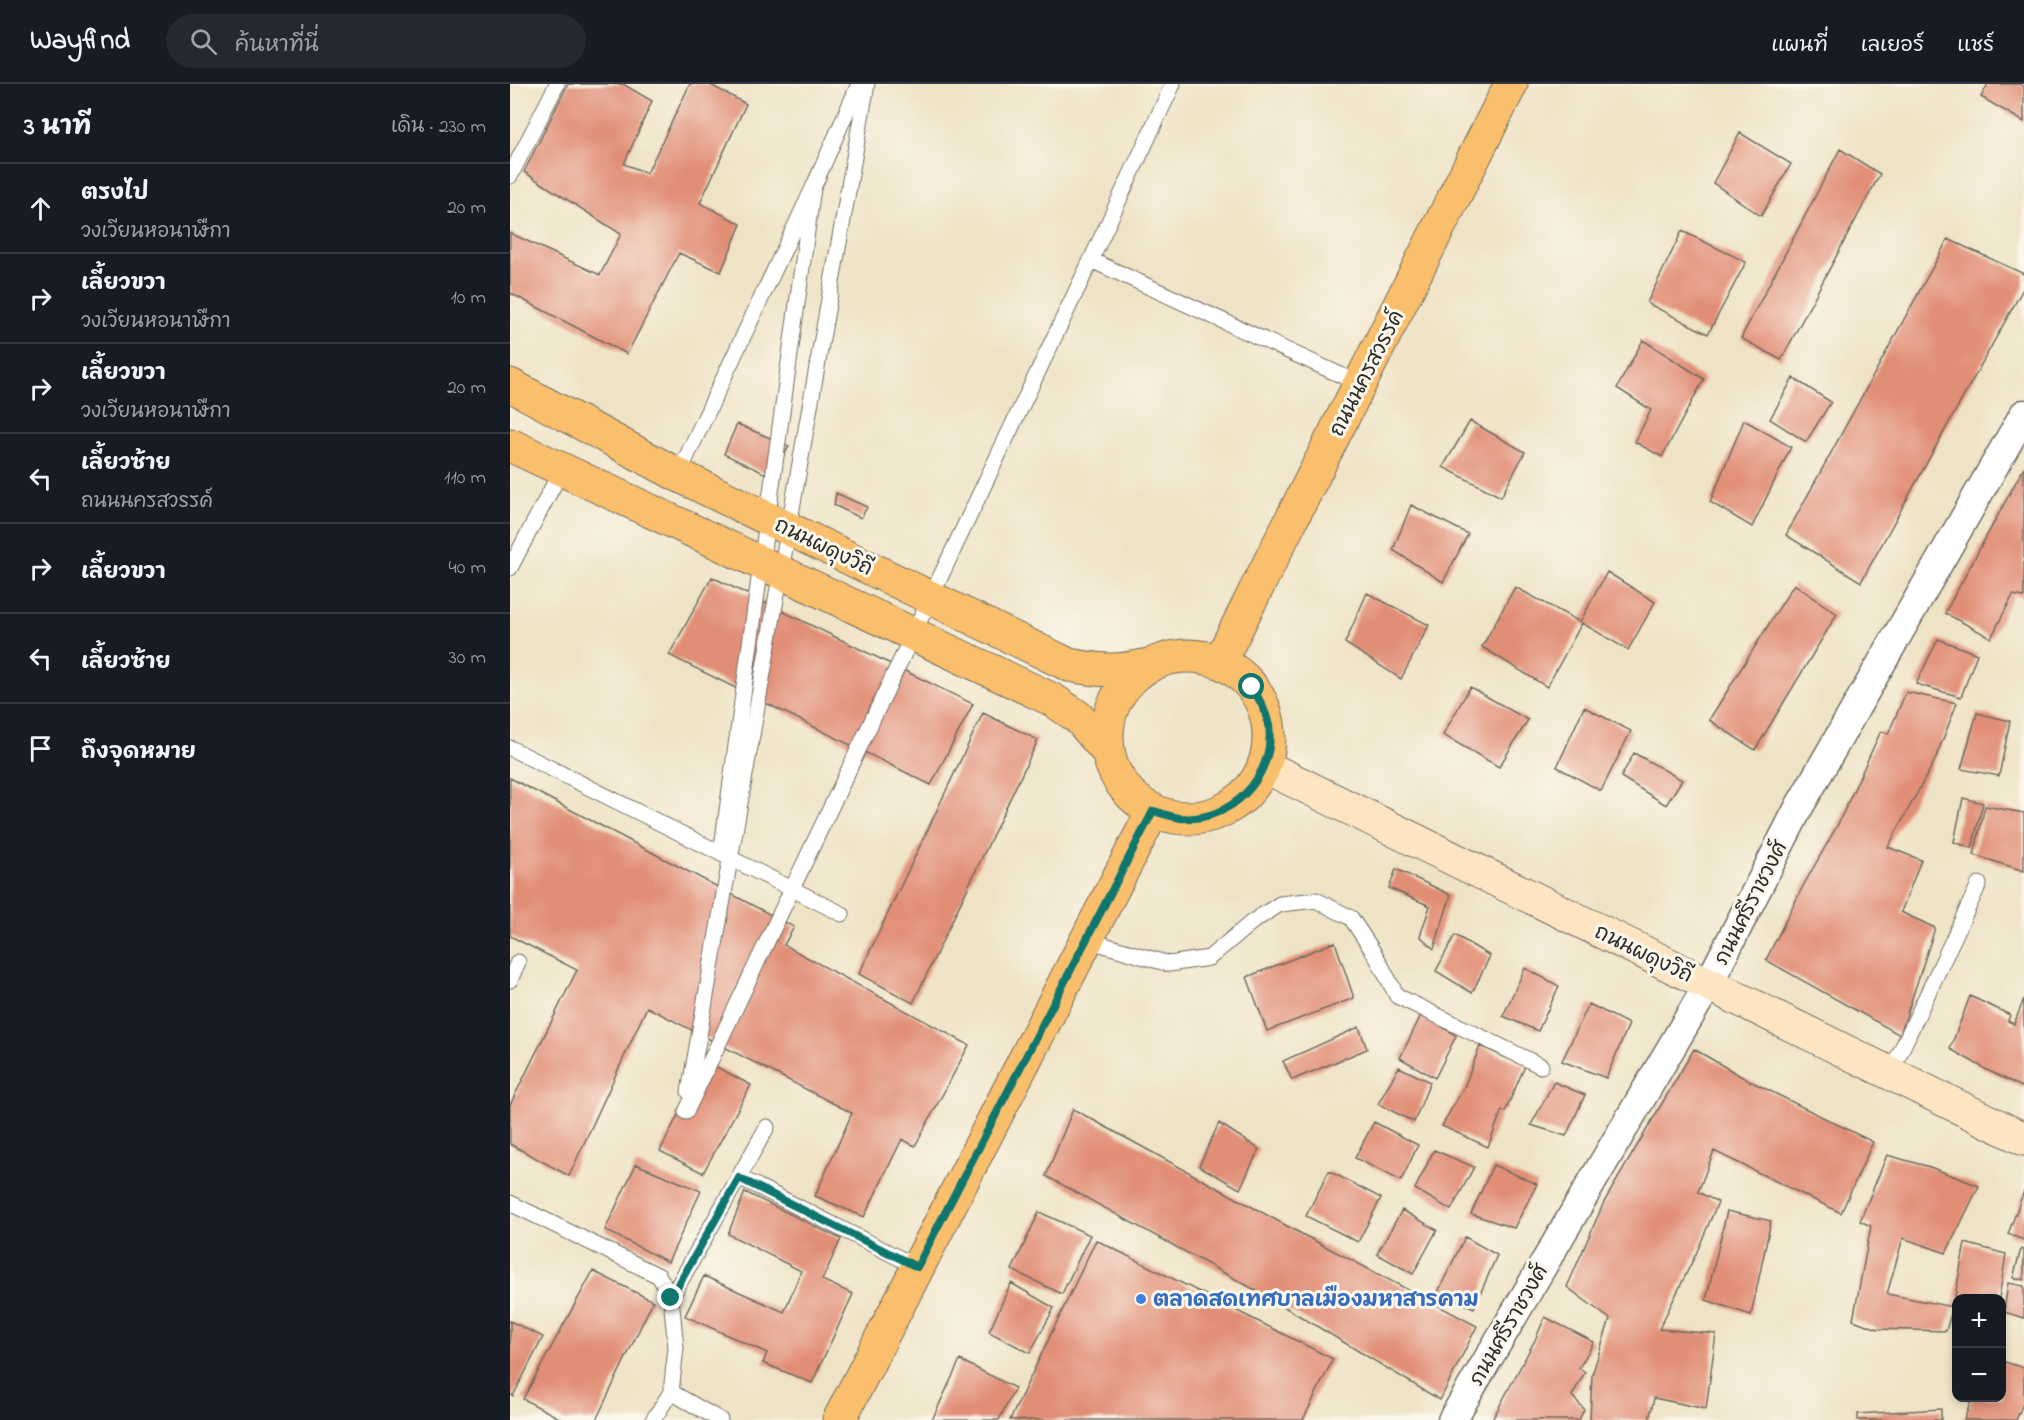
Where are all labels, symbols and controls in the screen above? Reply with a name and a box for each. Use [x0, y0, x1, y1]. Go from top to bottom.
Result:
search box [166, 14, 586, 68]
text: Wayfind [30, 21, 130, 62]
icon: search [187, 25, 220, 58]
text: ค้นหาที่นี่ [235, 30, 319, 62]
text: แผนที่ [1771, 31, 1828, 61]
text: เลเยอร์ [1861, 31, 1924, 61]
text: แชร์ [1957, 31, 1994, 61]
text: 3 นาที [24, 109, 91, 147]
text: เดิน · 230 m [391, 113, 486, 142]
text: ตรงไป [81, 178, 149, 210]
icon: ahead [24, 192, 57, 225]
text: 20 m [447, 194, 486, 223]
text: วงเวียนหอนาฬืกา [81, 218, 231, 247]
text: เลี้ยวขวา [81, 268, 165, 300]
icon: right [24, 282, 57, 315]
text: 10 m [450, 284, 486, 313]
street label: ถนนนครสวรรค์ [1323, 305, 1413, 442]
text: วงเวียนหอนาฬืกา [81, 308, 231, 337]
text: เลี้ยวขวา [81, 358, 165, 390]
icon: right [24, 372, 57, 405]
text: 20 m [447, 374, 486, 403]
text: วงเวียนหอนาฬืกา [81, 398, 231, 427]
text: เลี้ยวซ้าย [81, 448, 171, 480]
icon: left [24, 462, 57, 495]
text: 110 m [444, 464, 486, 493]
text: ถนนนครสวรรค์ [81, 488, 213, 517]
street label: ถนนผดุงวิถี [769, 511, 877, 584]
icon: right [24, 552, 57, 585]
text: 40 m [449, 554, 486, 583]
text: เลี้ยวขวา [81, 557, 165, 589]
icon: left [24, 642, 57, 675]
text: 30 m [449, 644, 486, 673]
text: เลี้ยวซ้าย [81, 647, 171, 679]
route start [1238, 673, 1264, 699]
icon: arrive [24, 732, 57, 765]
text: ถึงจุดหมาย [81, 737, 196, 769]
street label: ภนนศรีราชวงศ์ [1708, 835, 1797, 971]
street label: ถนนผดุงวิถี [1589, 918, 1697, 991]
street label: ภนนศรีราชวงศ์ [1463, 1258, 1557, 1392]
route end [657, 1284, 683, 1310]
place label: ตลาดสดเทศบาลเมืองมหาสารคาม [1153, 1285, 1479, 1316]
marker: ตลาดสดเทศบาลเมืองมหาสารคาม [1134, 1292, 1148, 1306]
map controls [1952, 1294, 2006, 1402]
button: + [1952, 1294, 2006, 1348]
button: − [1952, 1348, 2006, 1402]

